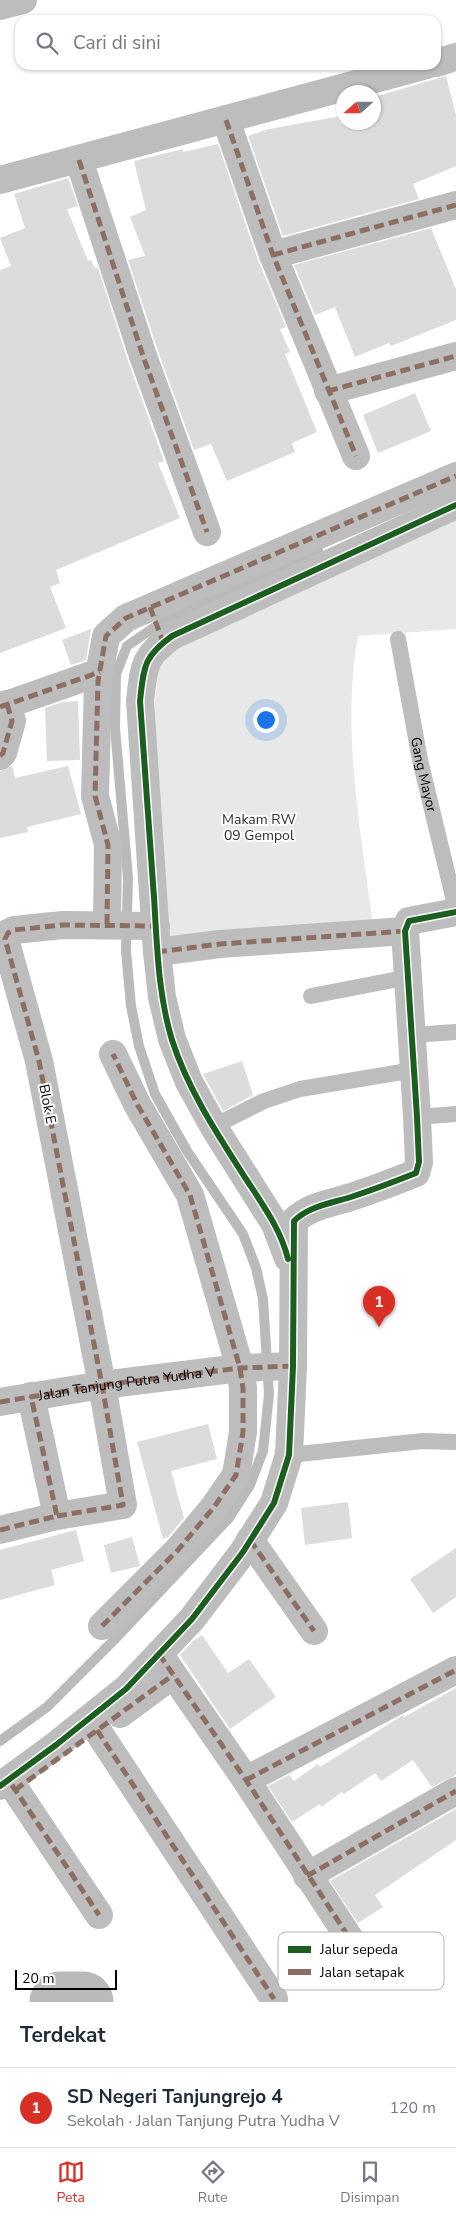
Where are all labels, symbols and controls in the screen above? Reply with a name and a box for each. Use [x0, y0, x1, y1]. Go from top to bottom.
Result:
search box [15, 15, 441, 70]
icon: search [33, 29, 61, 57]
text: Cari di sini [73, 30, 161, 56]
north arrow [336, 85, 381, 130]
your location [253, 707, 279, 733]
street label: Gang Mayor [406, 735, 441, 814]
park label: Makam RW 09 Gempol [222, 810, 297, 845]
street label: Blok E [34, 1083, 61, 1126]
pin: 1 [363, 1286, 395, 1327]
street label: Jalan Tanjung Putra Yudha V [36, 1362, 216, 1406]
legend [278, 1932, 444, 1990]
text: Jalur sepeda [319, 1940, 398, 1959]
text: Jalan setapak [319, 1963, 405, 1982]
scale bar [15, 1967, 118, 1990]
text: 20 m [22, 1969, 54, 1988]
text: Terdekat [20, 2021, 106, 2049]
text: SD Negeri Tanjungrejo 4 [67, 2084, 283, 2110]
text: 1 [31, 2097, 41, 2119]
text: 120 m [389, 2097, 436, 2119]
text: Sekolah · Jalan Tanjung Putra Yudha V [67, 2110, 340, 2132]
tab: Peta [57, 2158, 85, 2207]
tab: Rute [198, 2158, 227, 2207]
tab: Disimpan [340, 2158, 399, 2207]

